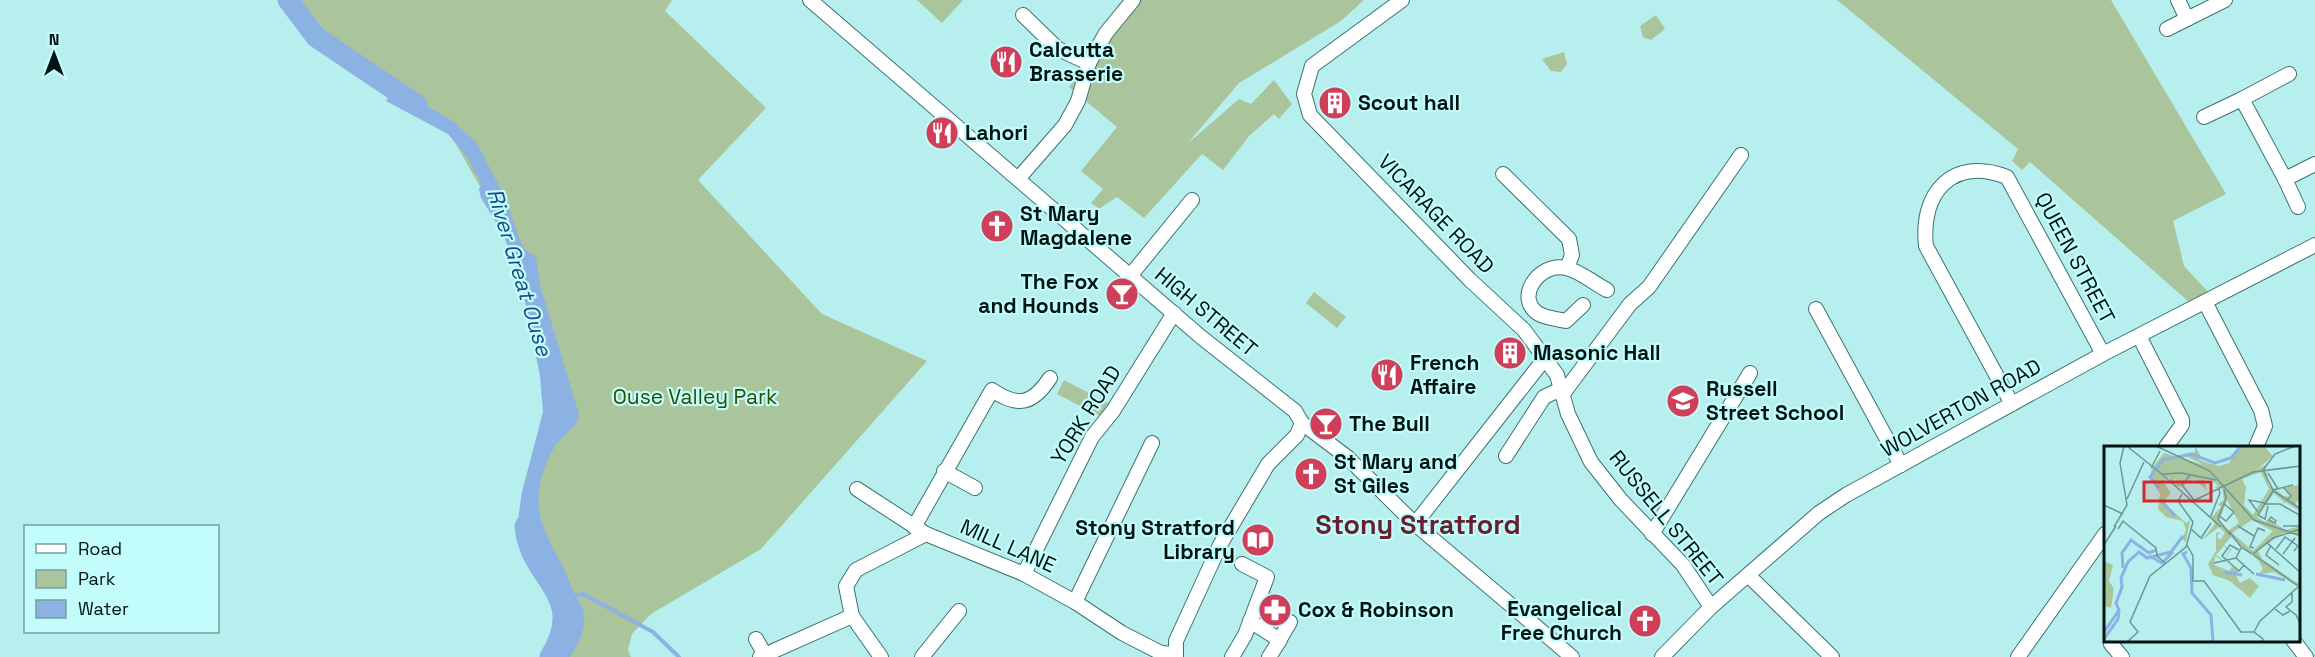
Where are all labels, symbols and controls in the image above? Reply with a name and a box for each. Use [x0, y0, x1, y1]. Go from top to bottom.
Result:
north arrow [24, 24, 84, 84]
text: N [49, 29, 59, 50]
place label: Calcutta Brasserie [1029, 36, 1123, 87]
restaurant icon: Calcutta Brasserie [988, 44, 1024, 80]
building icon: Scout hall [1317, 85, 1353, 121]
place label: Scout hall [1358, 89, 1460, 116]
restaurant icon: Lahori [924, 115, 960, 151]
place label: Lahori [965, 119, 1028, 146]
street label: VICARAGE ROAD [1372, 148, 1500, 279]
water label: River Great Ouse [481, 185, 559, 360]
street label: QUEEN STREET [2030, 187, 2121, 328]
place label: St Mary Magdalene [1020, 200, 1132, 251]
church icon: St Mary Magdalene [979, 208, 1015, 244]
street label: HIGH STREET [1149, 261, 1263, 362]
place label: The Fox and Hounds [978, 268, 1099, 319]
bar icon: The Fox and Hounds [1104, 276, 1140, 312]
building icon: Masonic Hall [1492, 335, 1528, 371]
place label: Masonic Hall [1533, 339, 1661, 366]
place label: French Affaire [1410, 349, 1479, 400]
street label: WOLVERTON ROAD [1876, 352, 2046, 463]
restaurant icon: French Affaire [1369, 357, 1405, 393]
street label: YORK ROAD [1044, 360, 1127, 469]
place label: Russell Street School [1706, 375, 1844, 426]
park label: Ouse Valley Park [613, 383, 777, 410]
school or university icon: Russell Street School [1665, 383, 1701, 419]
bar icon: The Bull [1308, 406, 1344, 442]
place label: The Bull [1349, 410, 1430, 437]
street label: RUSSELL STREET [1604, 445, 1729, 591]
inset map [2104, 446, 2300, 642]
place label: St Mary and St Giles [1334, 448, 1457, 499]
church icon: St Mary and St Giles [1293, 456, 1329, 492]
district label: Stony Stratford [1315, 507, 1521, 542]
street label: MILL LANE [956, 513, 1060, 579]
place label: Stony Stratford Library [1075, 514, 1235, 565]
library icon: Stony Stratford Library [1240, 522, 1276, 558]
legend [24, 525, 219, 633]
text: Road [78, 537, 122, 560]
text: Park [78, 567, 116, 590]
pharmacy icon: Cox & Robinson [1257, 592, 1293, 628]
place label: Evangelical Free Church [1501, 595, 1622, 646]
place label: Cox & Robinson [1298, 596, 1454, 623]
text: Water [78, 597, 129, 620]
church icon: Evangelical Free Church [1627, 603, 1663, 639]

